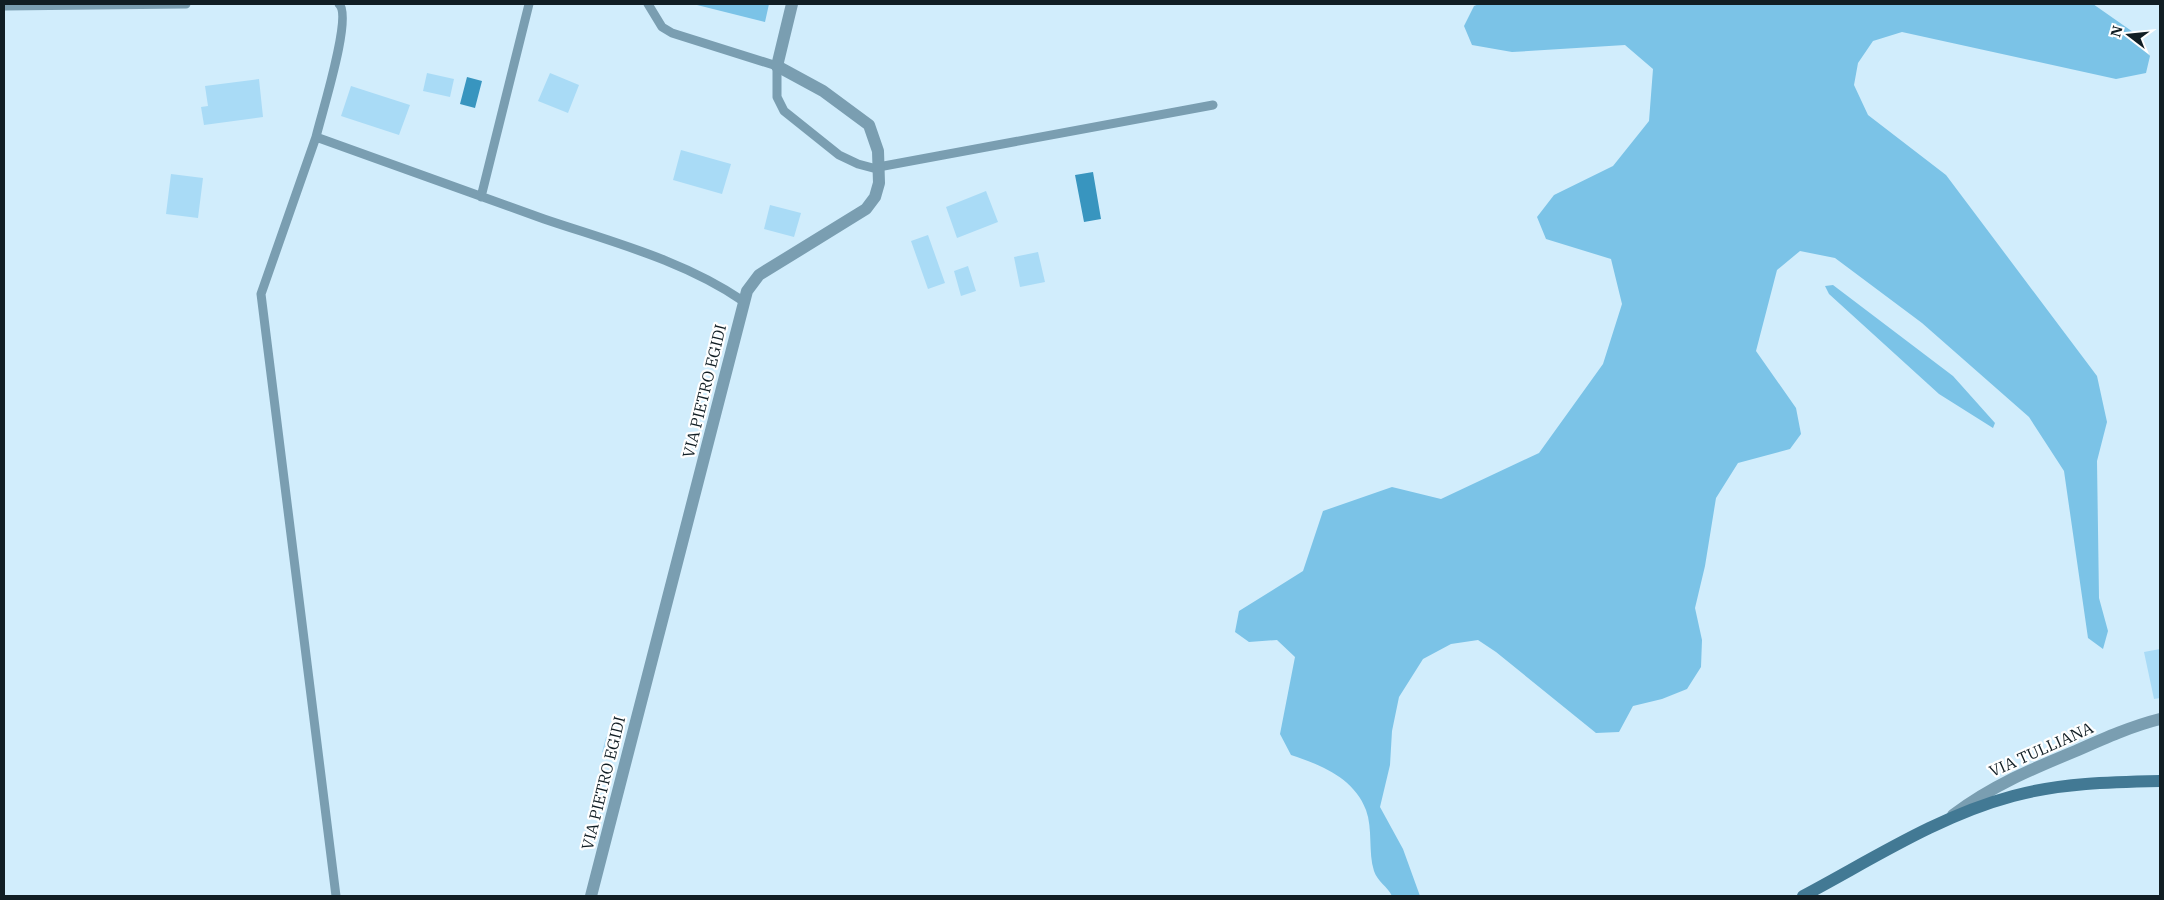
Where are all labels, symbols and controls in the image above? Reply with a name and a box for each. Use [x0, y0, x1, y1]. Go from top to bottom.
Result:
north arrow [2104, 10, 2154, 60]
text: N [2106, 24, 2127, 39]
street label: VIA PIETRO EGIDI [678, 322, 730, 460]
street label: VIA PIETRO EGIDI [577, 714, 629, 852]
street label: VIA TULLIANA [1986, 717, 2096, 781]

